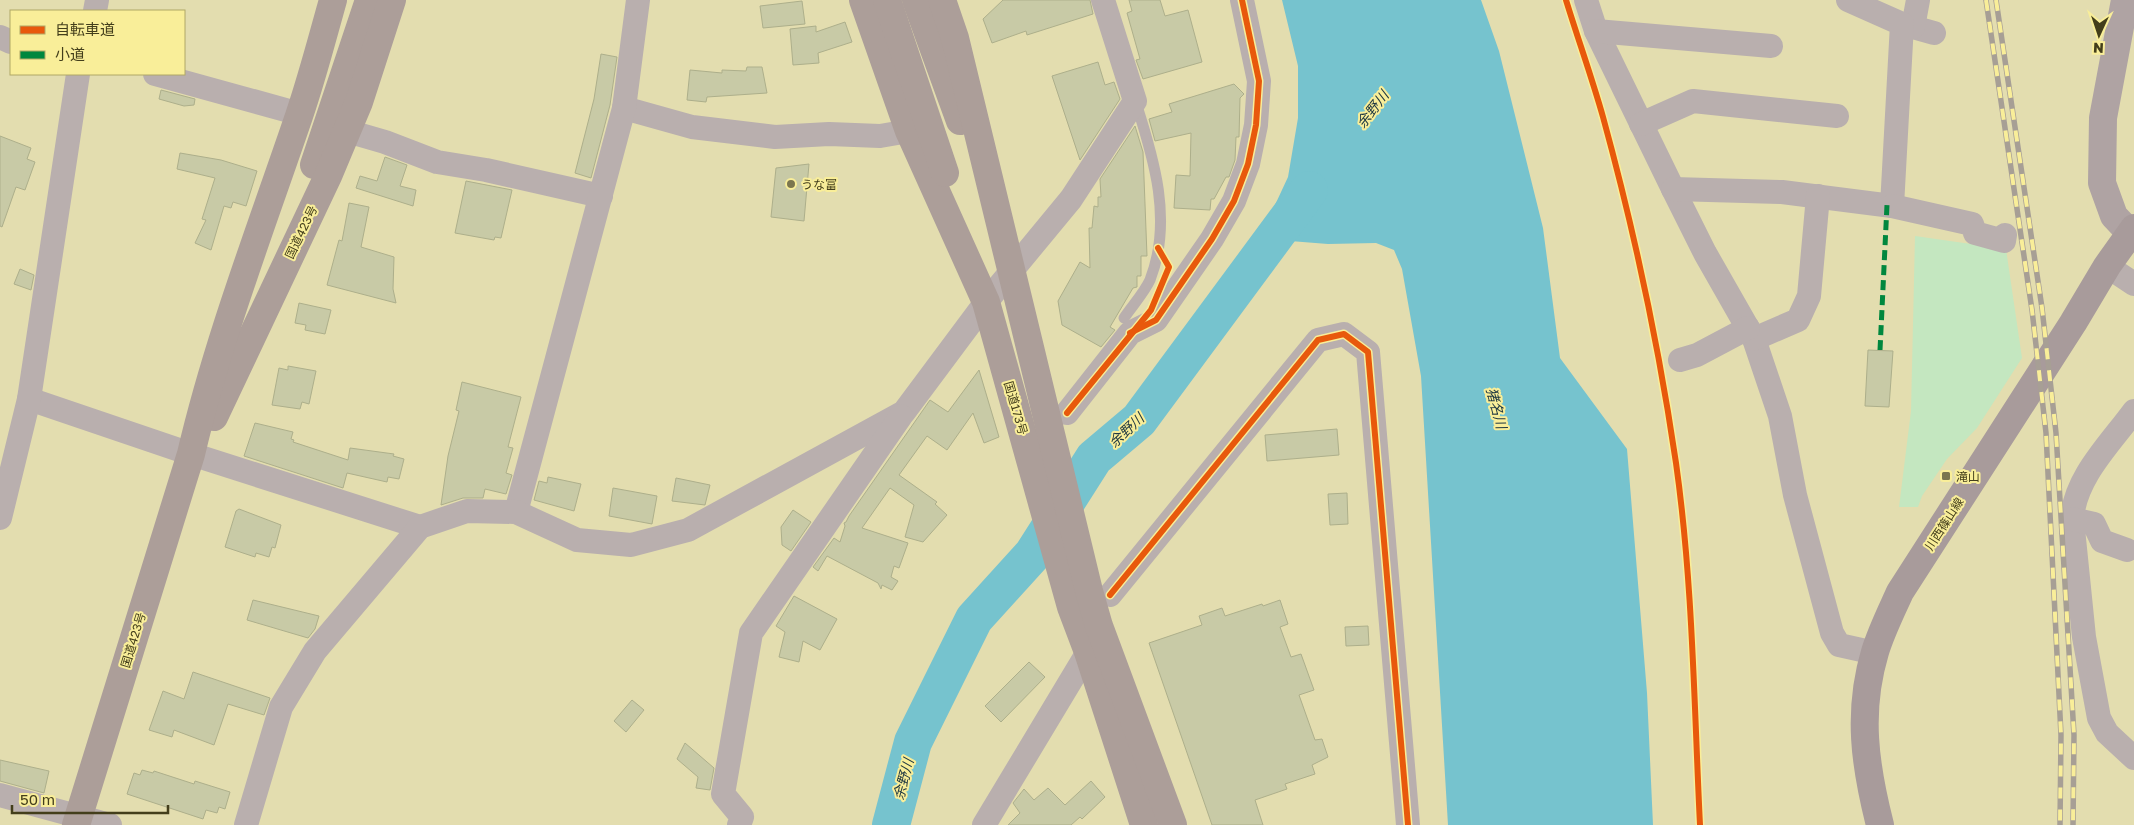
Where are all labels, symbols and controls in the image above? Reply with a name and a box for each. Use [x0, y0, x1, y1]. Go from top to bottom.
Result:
legend [10, 10, 185, 75]
north arrow [2074, 10, 2124, 60]
text: 自転車道 [55, 20, 115, 38]
text: N [2093, 40, 2104, 57]
text: 小道 [55, 45, 85, 63]
water label: 余野川 [1352, 86, 1393, 131]
place label: うな富 [801, 177, 837, 192]
marker: うな富 [785, 178, 797, 190]
street label: 国道423号 [282, 203, 320, 261]
street label: 国道173号 [1001, 379, 1031, 437]
water label: 猪名川 [1483, 386, 1511, 432]
water label: 余野川 [1105, 408, 1149, 451]
place label: 滝山 [1956, 469, 1980, 484]
marker: 滝山 [1940, 470, 1952, 482]
street label: 川西篠山線 [1921, 495, 1967, 553]
street label: 国道423号 [117, 610, 149, 670]
water label: 余野川 [889, 755, 917, 801]
scale bar [12, 782, 169, 814]
text: 50 m [20, 790, 55, 808]

